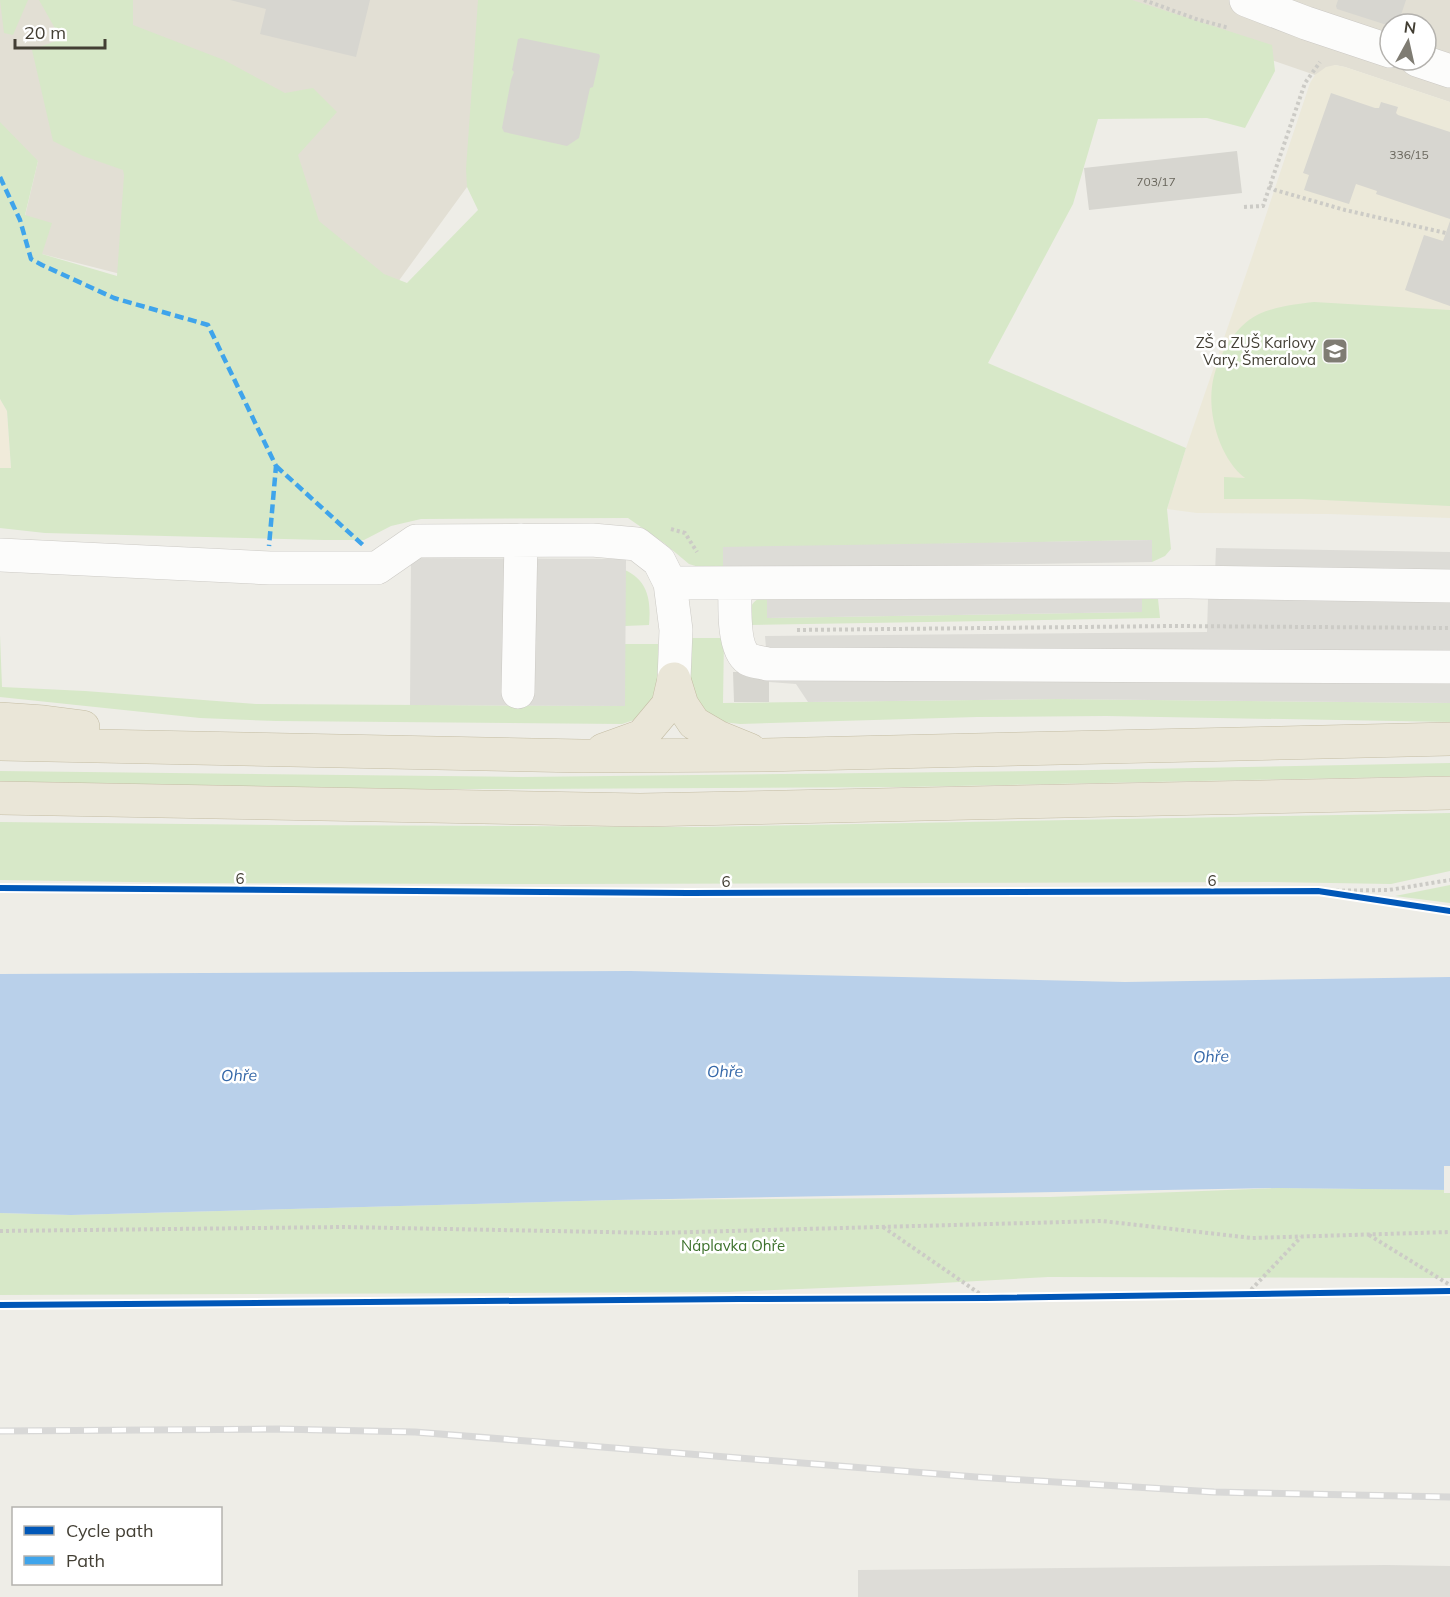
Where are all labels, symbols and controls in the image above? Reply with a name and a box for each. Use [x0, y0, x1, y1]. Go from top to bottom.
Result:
scale bar [15, 12, 105, 50]
north arrow [1378, 12, 1438, 72]
text: N [1403, 16, 1417, 38]
text: 20 m [24, 21, 66, 44]
house number: 336/15 [1389, 147, 1429, 162]
house number: 703/17 [1136, 174, 1176, 189]
place label: ZŠ a ZUŠ Karlovy Vary, Šmeralova [1196, 333, 1316, 369]
school or university icon: ZŠ a ZUŠ Karlovy Vary, Šmeralova [1320, 336, 1350, 366]
street label: 6 [235, 869, 245, 888]
street label: 6 [1207, 871, 1217, 890]
street label: 6 [721, 872, 731, 891]
water label: Ohře [1193, 1045, 1230, 1067]
water label: Ohře [707, 1061, 744, 1081]
water label: Ohře [221, 1065, 258, 1085]
park label: Náplavka Ohře [681, 1236, 785, 1255]
legend [12, 1507, 222, 1585]
text: Cycle path [66, 1519, 153, 1542]
text: Path [66, 1549, 105, 1572]

